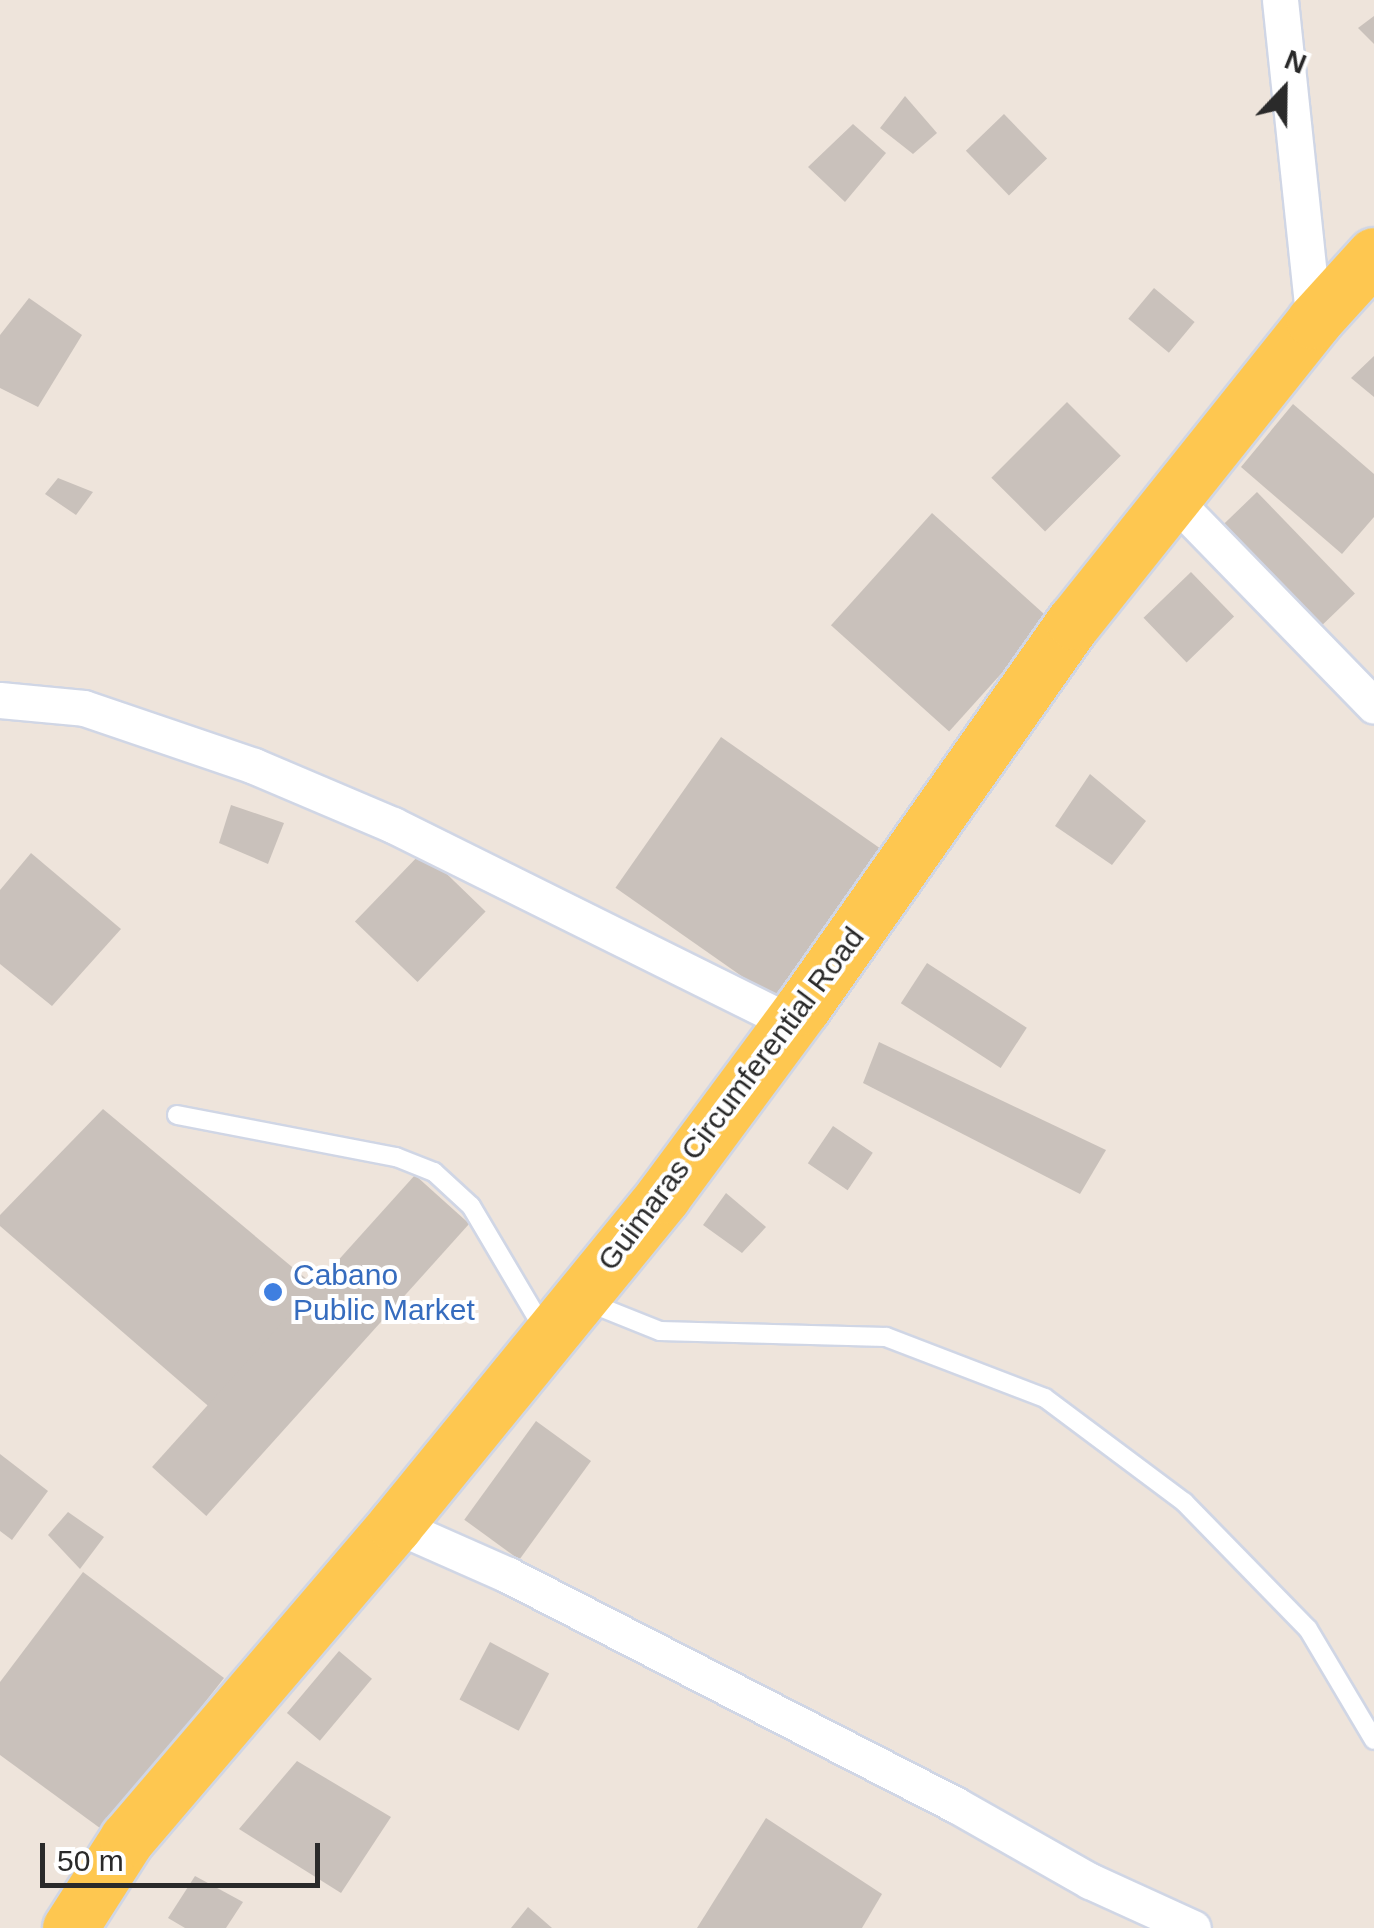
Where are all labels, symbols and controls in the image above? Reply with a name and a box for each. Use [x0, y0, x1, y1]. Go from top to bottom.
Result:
north arrow [1234, 40, 1334, 140]
text: N [1280, 44, 1311, 80]
street label: Guimaras Circumferential Road [590, 920, 872, 1278]
place label: Cabano Public Market [293, 1257, 475, 1328]
marker: Cabano Public Market [262, 1281, 284, 1303]
scale bar [45, 1823, 325, 1885]
text: 50 m [57, 1844, 124, 1877]

